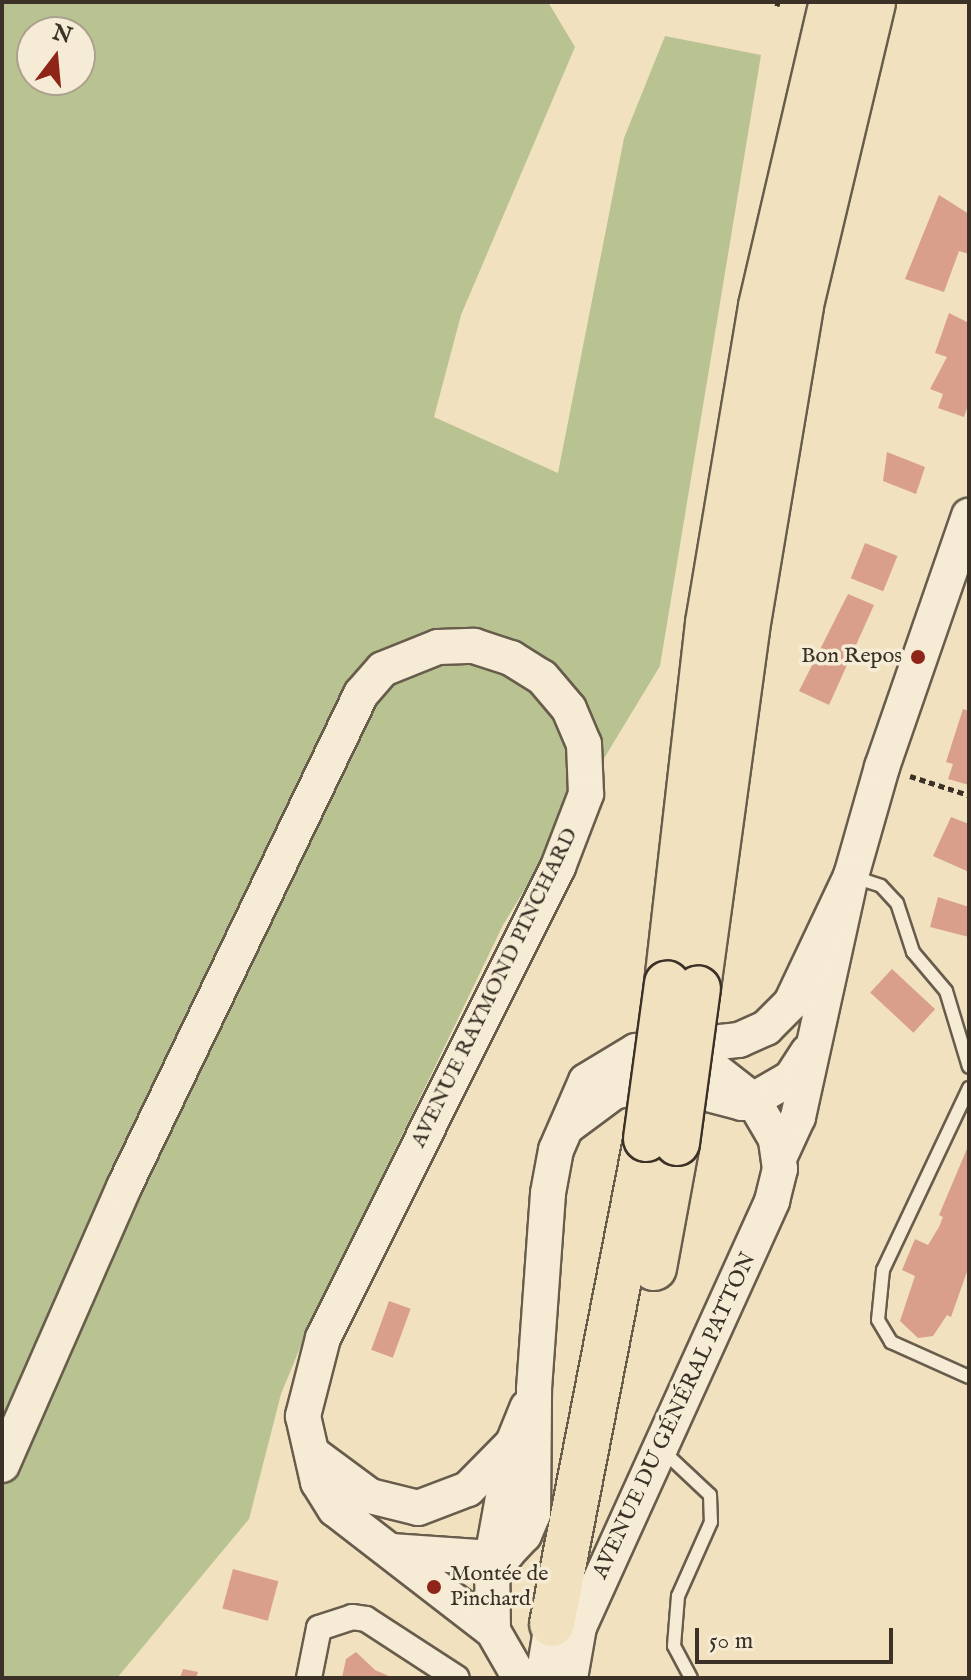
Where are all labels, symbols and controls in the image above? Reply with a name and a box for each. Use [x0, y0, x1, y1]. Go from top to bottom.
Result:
north arrow [16, 16, 96, 96]
text: N [49, 19, 75, 51]
place label: Bon Repos [801, 644, 902, 670]
marker: Bon Repos [909, 648, 927, 666]
street label: AVENUE RAYMOND PINCHARD [406, 824, 584, 1152]
street label: AVENUE DU GÉNÉRAL PATTON [588, 1249, 762, 1583]
place label: Montée de Pinchard [450, 1561, 548, 1612]
marker: Montée de Pinchard [425, 1578, 443, 1596]
scale bar [699, 1612, 897, 1662]
text: 50 m [709, 1626, 753, 1657]

